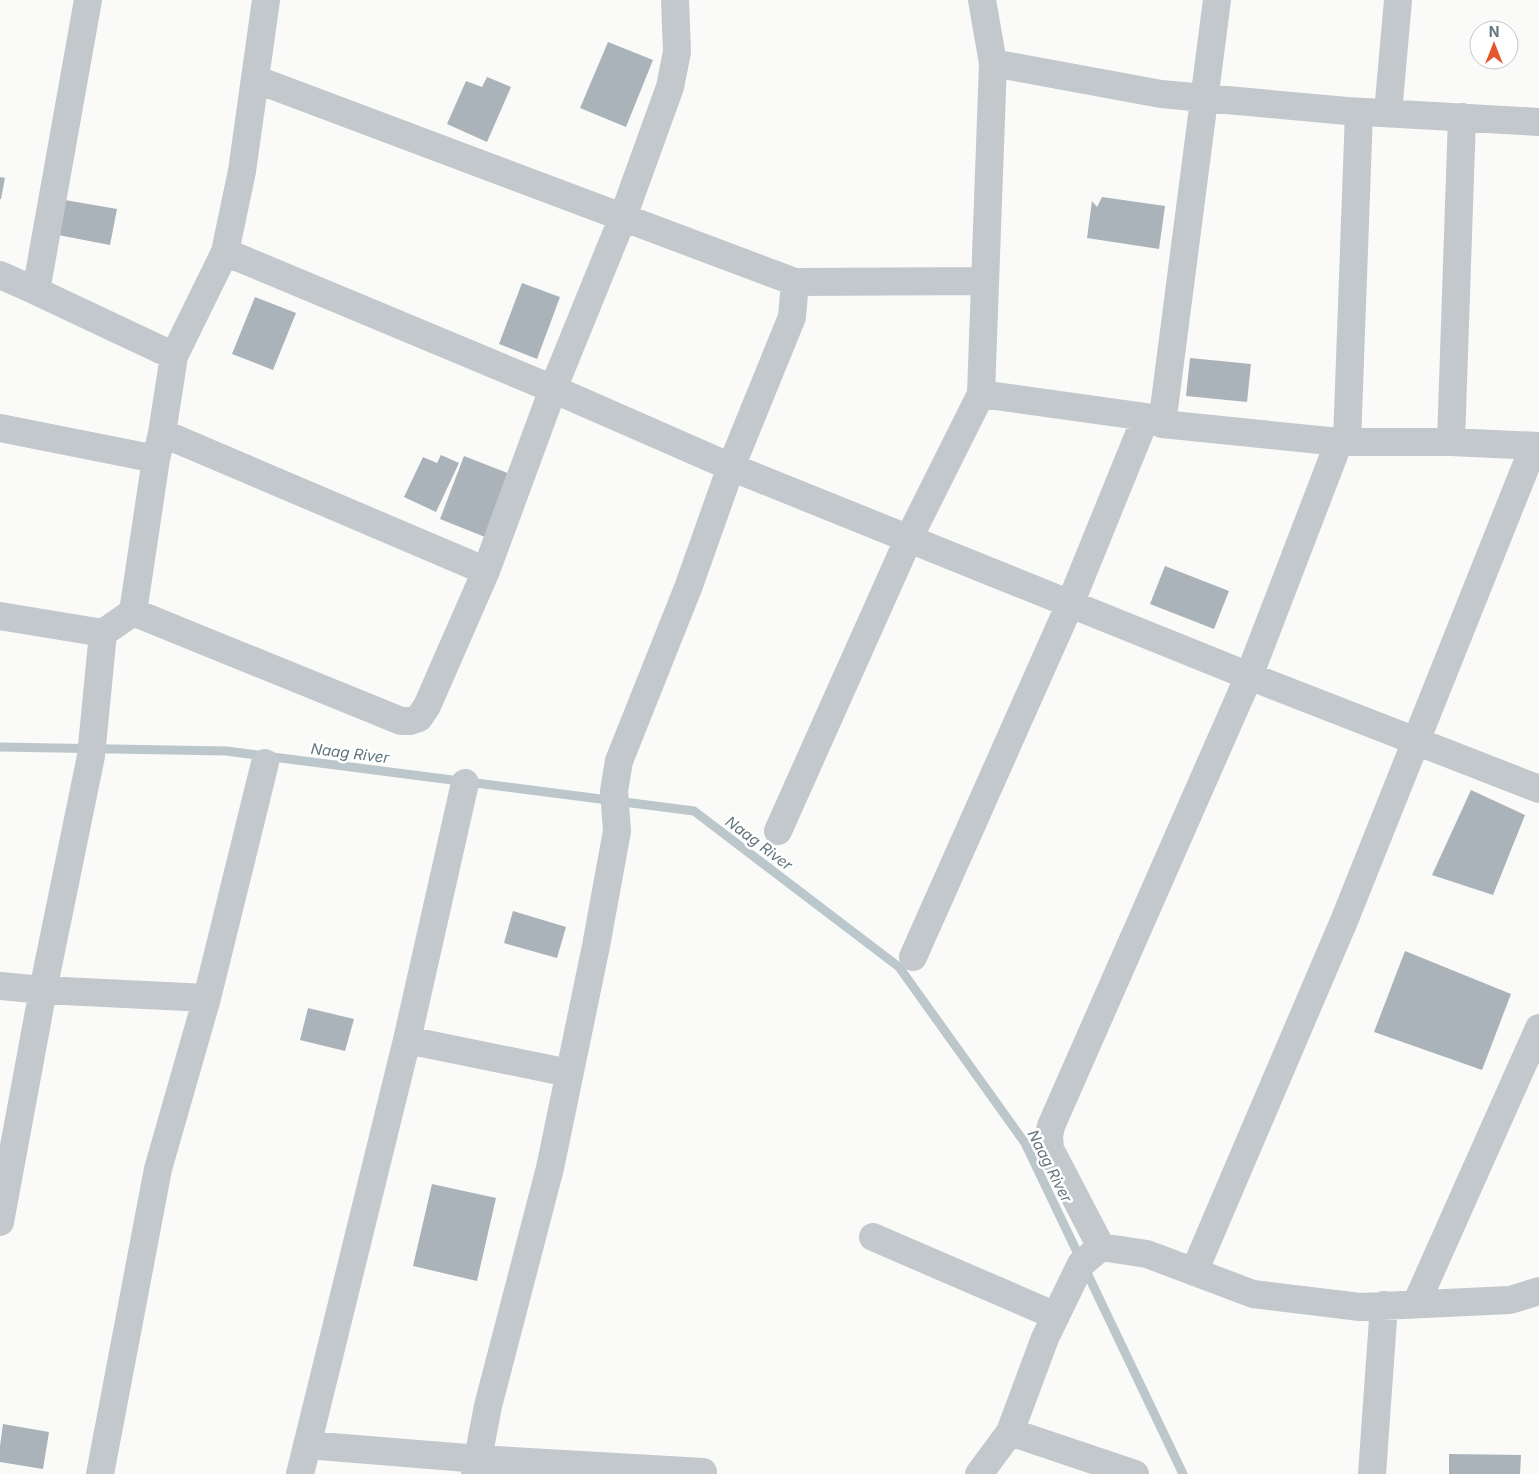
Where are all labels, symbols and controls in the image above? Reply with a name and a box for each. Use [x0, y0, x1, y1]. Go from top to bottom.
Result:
north arrow [1469, 20, 1519, 70]
text: N [1489, 23, 1499, 40]
water label: Naag River [310, 739, 391, 767]
water label: Naag River [722, 812, 796, 875]
water label: Naag River [1024, 1127, 1077, 1206]

